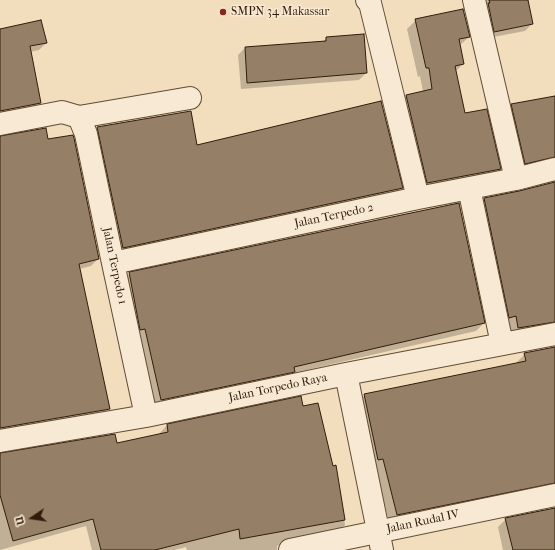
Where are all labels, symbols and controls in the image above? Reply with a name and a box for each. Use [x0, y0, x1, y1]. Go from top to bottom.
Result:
place label: SMPN 34 Makassar [231, 5, 329, 19]
marker: SMPN 34 Makassar [218, 7, 228, 17]
street label: Jalan Terpedo 2 [293, 201, 375, 231]
street label: Jalan Terpedo 1 [99, 226, 129, 306]
street label: Jalan Torpedo Raya [227, 371, 329, 405]
north arrow [12, 498, 52, 538]
street label: Jalan Rudal IV [385, 507, 461, 537]
text: U [13, 515, 27, 526]

